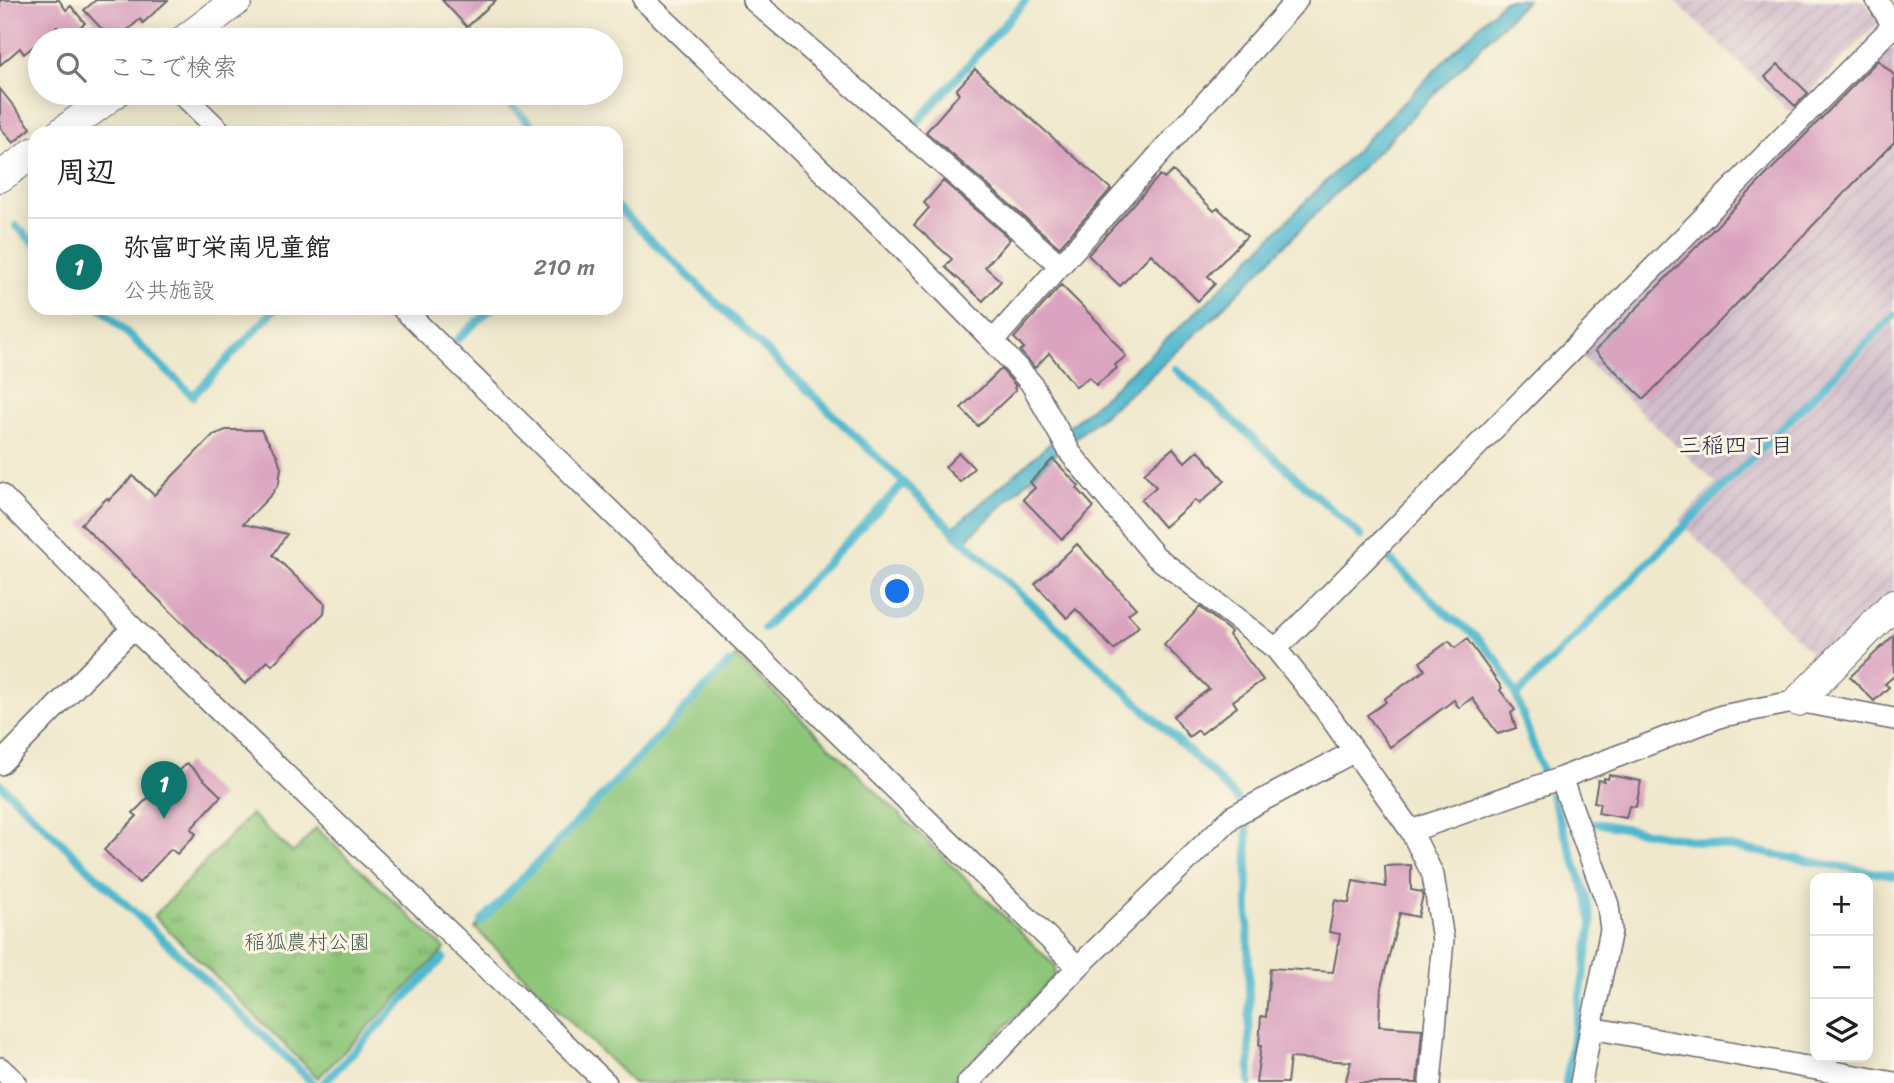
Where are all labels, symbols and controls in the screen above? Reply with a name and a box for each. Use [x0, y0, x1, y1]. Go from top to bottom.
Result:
search box [28, 28, 623, 105]
text: ここで検索 [108, 44, 238, 90]
icon: search [52, 48, 90, 86]
text: 周辺 [56, 145, 116, 199]
text: 弥富町栄南児童館 [123, 224, 331, 270]
text: 1 [74, 247, 84, 288]
text: 210 m [534, 247, 595, 288]
text: 公共施設 [123, 270, 215, 311]
district label: 三稲四丁目 [1679, 425, 1794, 466]
your location [880, 574, 914, 608]
pin: 1 [141, 761, 187, 819]
map controls [1810, 873, 1873, 1062]
button: + [1810, 873, 1873, 936]
park label: 稲狐農村公園 [244, 923, 370, 961]
button: − [1810, 936, 1873, 999]
button: layers [1810, 999, 1873, 1062]

